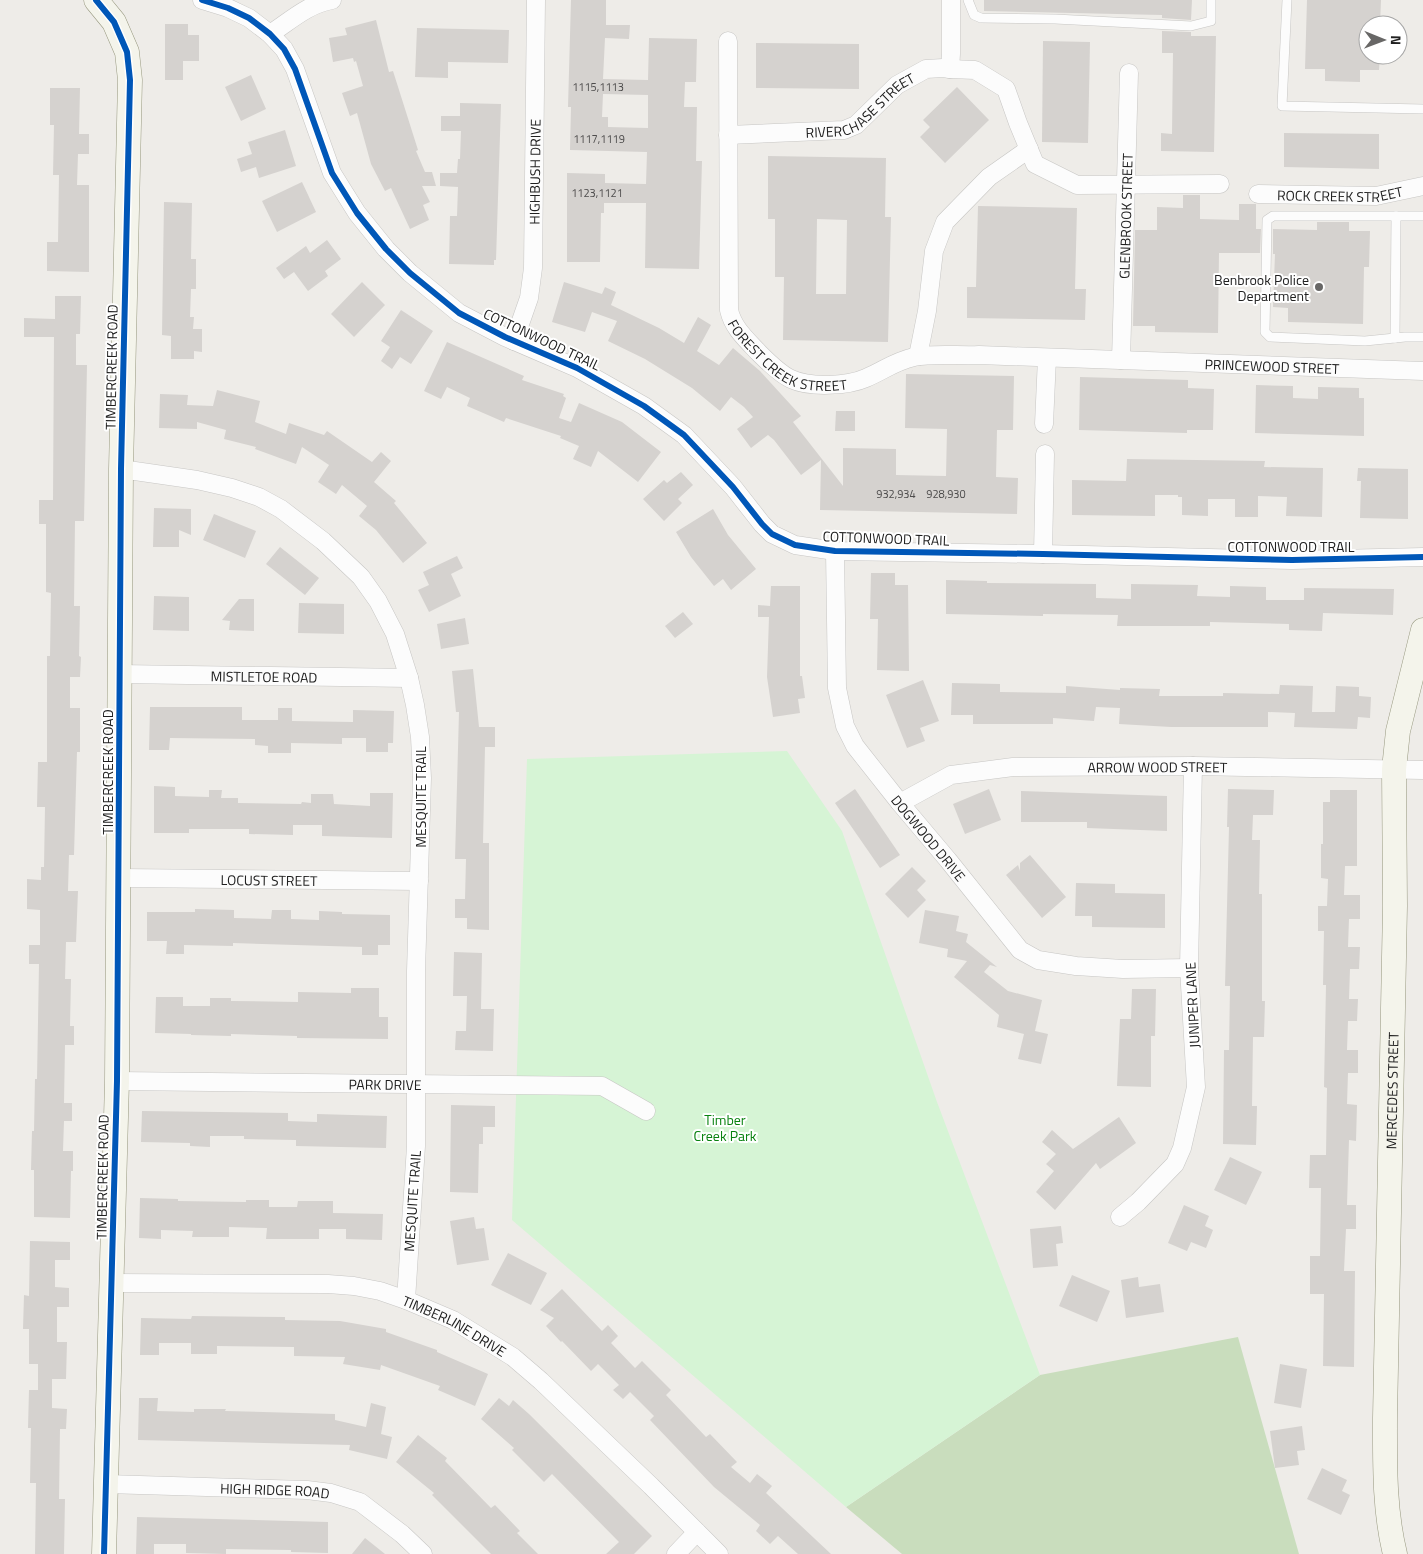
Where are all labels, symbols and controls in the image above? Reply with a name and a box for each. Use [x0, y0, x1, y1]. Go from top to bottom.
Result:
north arrow [1358, 15, 1408, 65]
text: N [1386, 35, 1407, 45]
street label: RIVERCHASE STREET [805, 67, 918, 142]
house number: 1115,1113 [572, 79, 624, 95]
street label: HIGHBUSH DRIVE [523, 119, 545, 225]
house number: 1117,1119 [573, 131, 625, 147]
street label: GLENBROOK STREET [1113, 152, 1137, 279]
street label: ROCK CREEK STREET [1277, 180, 1405, 207]
house number: 1123,1121 [571, 185, 623, 201]
place label: Benbrook Police Department [1214, 269, 1309, 306]
marker: Benbrook Police Department [1313, 281, 1325, 293]
street label: COTTONWOOD TRAIL [480, 303, 604, 375]
street label: TIMBERCREEK ROAD [99, 304, 123, 430]
street label: FOREST CREEK STREET [723, 315, 849, 395]
street label: PRINCEWOOD STREET [1204, 353, 1340, 379]
house number: 932,934 [876, 486, 916, 502]
house number: 928,930 [926, 486, 966, 502]
street label: COTTONWOOD TRAIL [822, 525, 950, 551]
street label: COTTONWOOD TRAIL [1228, 536, 1355, 557]
street label: MISTLETOE ROAD [210, 665, 318, 687]
street label: TIMBERCREEK ROAD [97, 709, 118, 835]
street label: MESQUITE TRAIL [410, 746, 431, 848]
street label: ARROW WOOD STREET [1087, 755, 1228, 777]
street label: DOGWOOD DRIVE [887, 790, 971, 886]
street label: LOCUST STREET [220, 869, 318, 890]
street label: JUNIPER LANE [1179, 961, 1205, 1048]
street label: MERCEDES STREET [1380, 1031, 1403, 1150]
street label: PARK DRIVE [348, 1073, 422, 1095]
park label: Timber Creek Park [694, 1109, 757, 1146]
street label: TIMBERCREEK ROAD [90, 1114, 114, 1240]
street label: MESQUITE TRAIL [398, 1149, 426, 1252]
street label: TIMBERLINE DRIVE [399, 1289, 511, 1361]
street label: HIGH RIDGE ROAD [220, 1477, 331, 1503]

